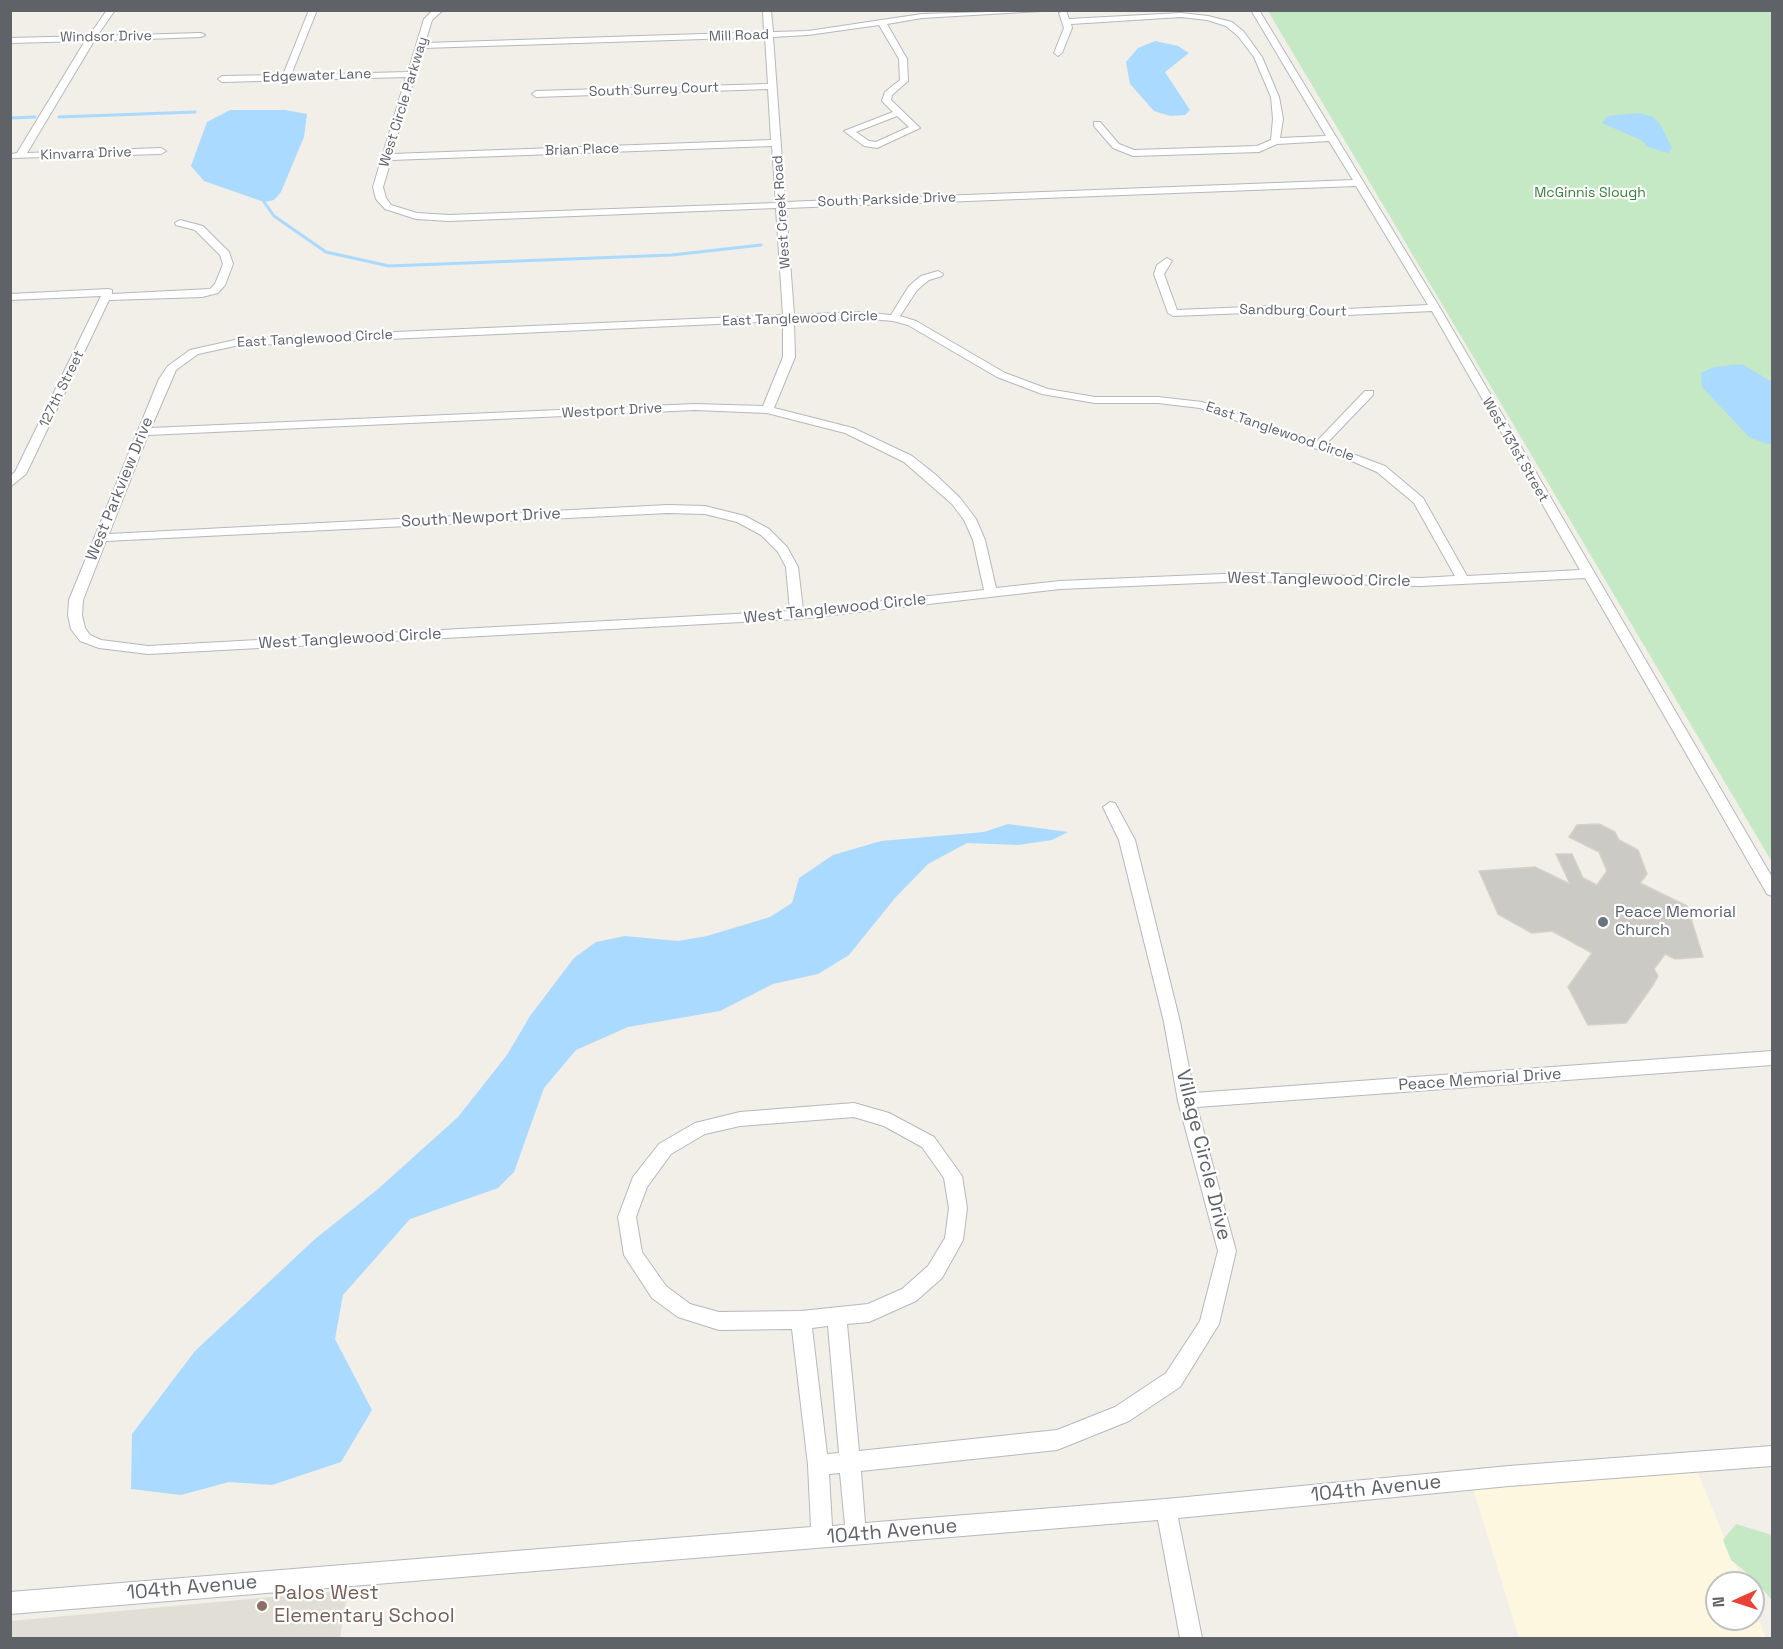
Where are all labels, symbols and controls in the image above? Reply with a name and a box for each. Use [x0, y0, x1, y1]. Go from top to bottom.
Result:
street label: Mill Road [709, 27, 769, 45]
street label: Windsor Drive [60, 28, 152, 46]
street label: West Circle Parkway [376, 35, 432, 169]
street label: Edgewater Lane [262, 66, 372, 86]
street label: South Surrey Court [589, 79, 719, 101]
street label: Brian Place [544, 140, 620, 160]
street label: Kinvarra Drive [40, 144, 132, 164]
street label: West Creek Road [770, 155, 794, 269]
park label: McGinnis Slough [1534, 185, 1646, 201]
street label: South Parkside Drive [817, 189, 957, 211]
street label: Sandburg Court [1239, 302, 1347, 320]
street label: East Tanglewood Circle [722, 308, 878, 330]
street label: East Tanglewood Circle [237, 327, 393, 351]
street label: 127th Street [36, 348, 88, 430]
street label: West 131st Street [1478, 395, 1552, 505]
street label: East Tanglewood Circle [1204, 399, 1356, 465]
street label: Westport Drive [561, 400, 663, 422]
street label: West Parkview Drive [82, 414, 158, 564]
street label: South Newport Drive [401, 504, 561, 532]
street label: West Tanglewood Circle [1227, 569, 1411, 591]
street label: West Tanglewood Circle [743, 590, 927, 628]
street label: West Tanglewood Circle [258, 625, 442, 653]
place label: Peace Memorial Church [1615, 903, 1736, 941]
marker: Peace Memorial Church [1596, 915, 1610, 929]
street label: Peace Memorial Drive [1398, 1065, 1562, 1095]
street label: Village Circle Drive [1170, 1067, 1236, 1243]
street label: 104th Avenue [1310, 1470, 1442, 1508]
street label: 104th Avenue [826, 1514, 958, 1550]
street label: 104th Avenue [126, 1570, 258, 1606]
north arrow [1705, 1571, 1765, 1631]
place label: Palos West Elementary School [274, 1582, 455, 1629]
text: N [1708, 1596, 1729, 1608]
marker: Palos West Elementary School [255, 1599, 269, 1613]

